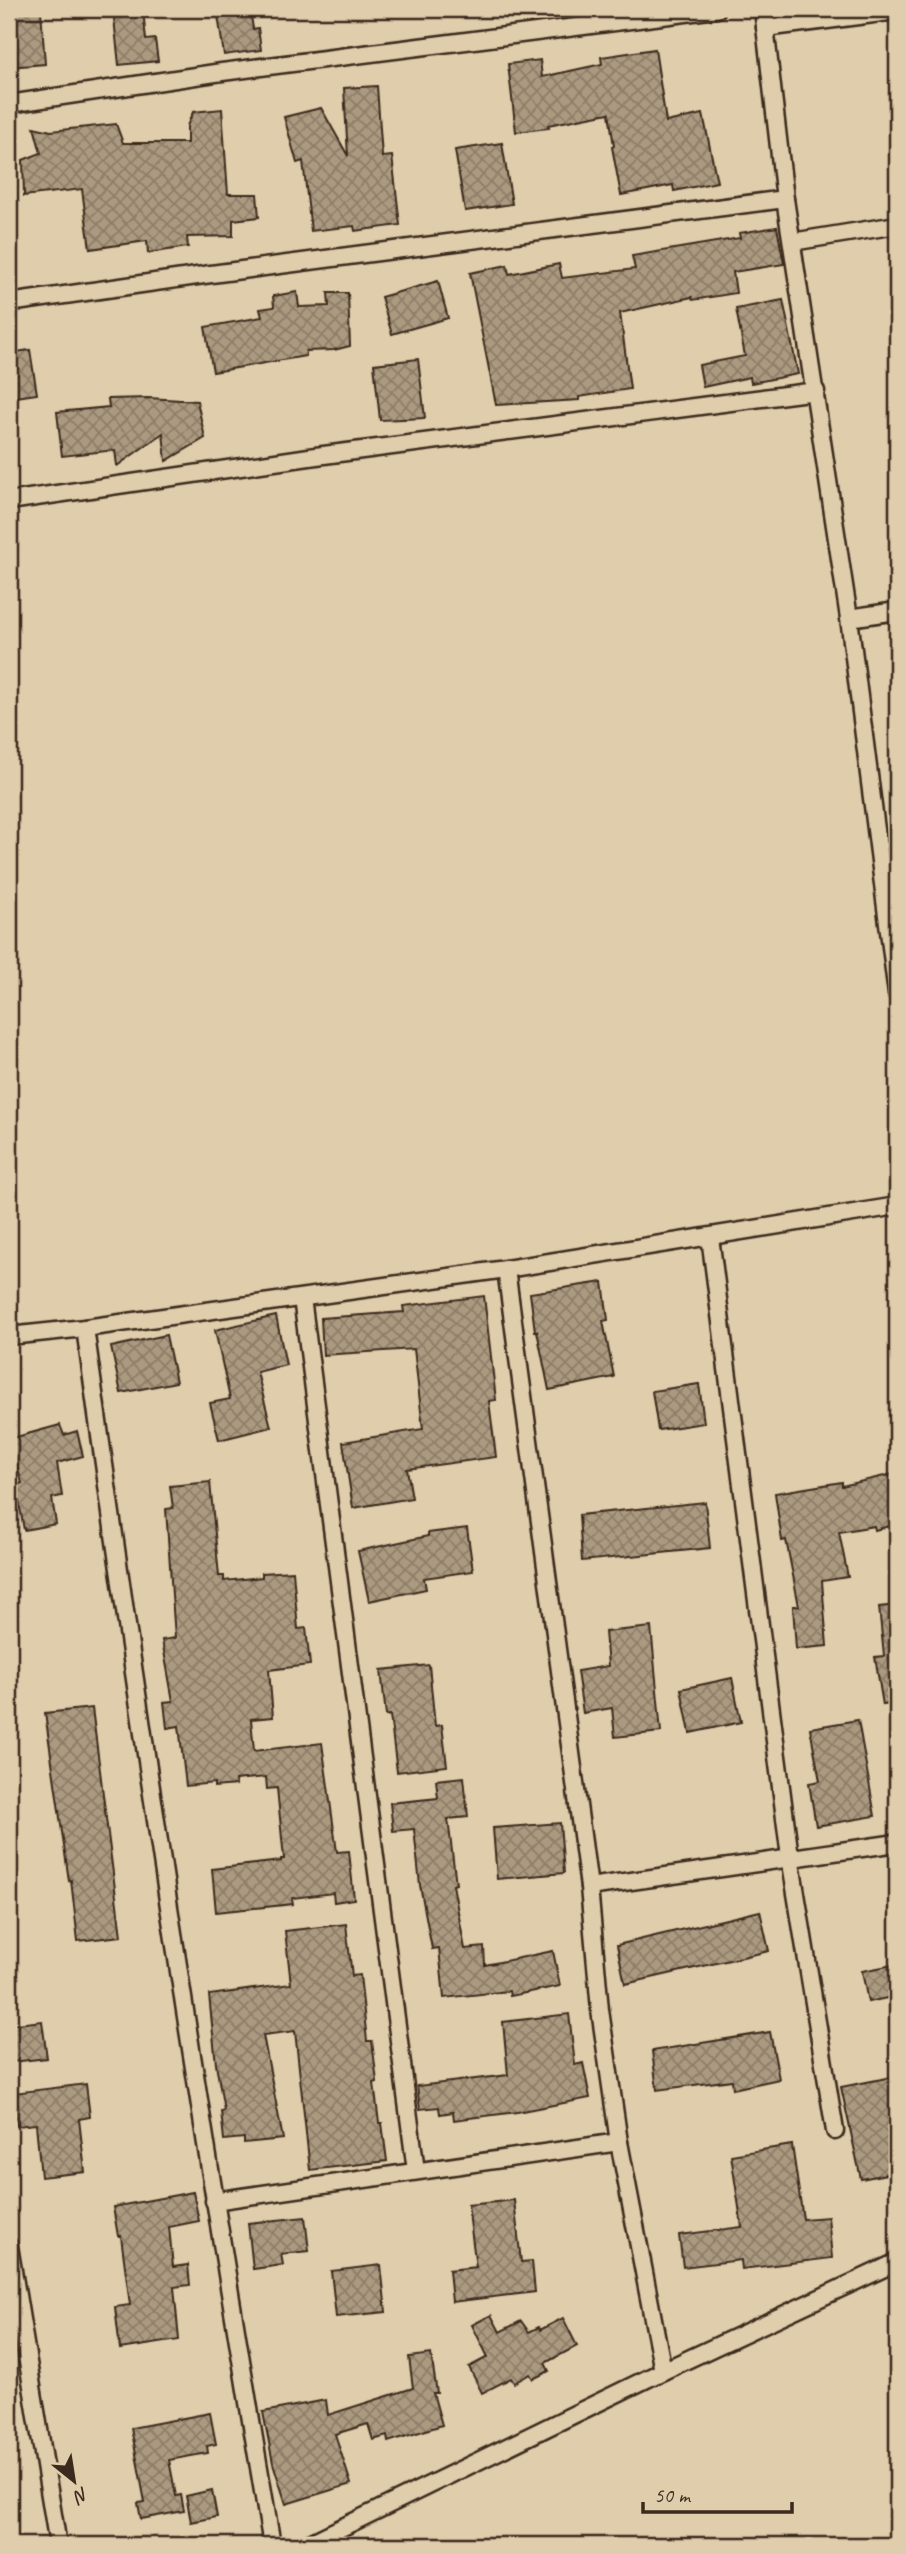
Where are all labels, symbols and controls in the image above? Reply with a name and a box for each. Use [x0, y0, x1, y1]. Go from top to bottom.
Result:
north arrow [38, 2446, 108, 2516]
scale bar [643, 2470, 792, 2514]
text: N [68, 2482, 93, 2510]
text: 50 m [654, 2482, 692, 2508]

